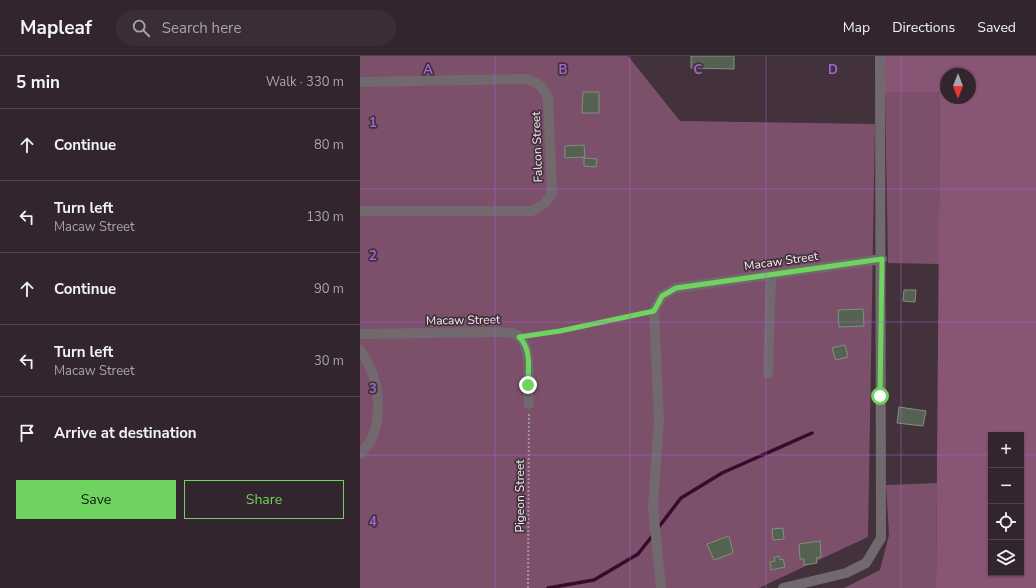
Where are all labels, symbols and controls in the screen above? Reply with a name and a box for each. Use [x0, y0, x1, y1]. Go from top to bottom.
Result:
search box [116, 10, 396, 46]
text: Mapleaf [20, 15, 92, 41]
icon: search [130, 17, 152, 39]
text: Search here [162, 18, 241, 38]
text: Map [843, 18, 870, 37]
text: Directions [892, 18, 955, 37]
text: Saved [977, 18, 1016, 37]
text: A [423, 61, 433, 79]
text: B [559, 61, 568, 79]
text: C [694, 61, 703, 79]
text: D [828, 61, 838, 79]
north arrow [940, 68, 976, 104]
text: 5 min [16, 71, 60, 94]
text: Walk · 330 m [266, 73, 344, 91]
street label: Falcon Street [528, 110, 546, 183]
text: 1 [369, 114, 377, 132]
icon: ahead [16, 134, 38, 156]
text: Continue [54, 135, 116, 155]
text: 80 m [314, 136, 344, 154]
text: Turn left [54, 198, 113, 218]
icon: left [16, 206, 38, 228]
text: 130 m [306, 208, 344, 226]
text: Macaw Street [54, 218, 135, 236]
text: 2 [369, 247, 377, 265]
street label: Macaw Street [743, 248, 820, 274]
icon: ahead [16, 278, 38, 300]
text: Continue [54, 279, 116, 299]
text: 90 m [314, 280, 344, 298]
street label: Macaw Street [426, 311, 501, 329]
text: Turn left [54, 342, 113, 362]
icon: left [16, 350, 38, 372]
text: 30 m [314, 352, 344, 370]
text: Macaw Street [54, 362, 135, 380]
route end [519, 376, 537, 394]
text: 3 [369, 380, 377, 398]
route start [871, 387, 889, 405]
icon: arrive [16, 422, 38, 444]
text: Arrive at destination [54, 423, 197, 443]
map controls [988, 432, 1024, 576]
button: + [988, 432, 1024, 468]
street label: Pigeon Street [512, 459, 528, 533]
button: − [988, 468, 1024, 504]
button: Save [16, 480, 176, 519]
button: Share [184, 480, 344, 519]
button: locate [988, 504, 1024, 540]
text: 4 [369, 513, 377, 531]
button: layers [988, 540, 1024, 576]

